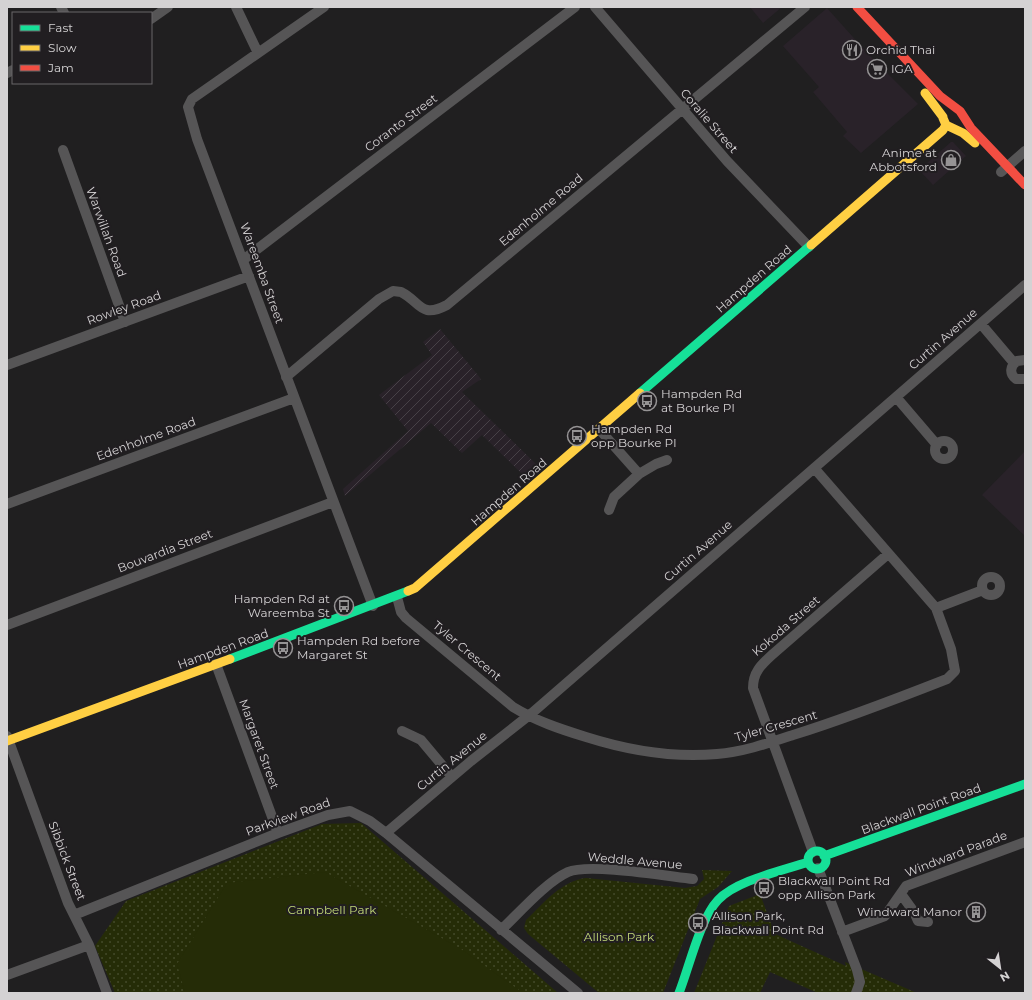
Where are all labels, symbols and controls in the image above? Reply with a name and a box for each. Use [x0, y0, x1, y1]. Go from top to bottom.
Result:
legend [12, 12, 152, 84]
text: Fast [48, 20, 73, 35]
restaurant icon: Orchid Thai [841, 39, 863, 61]
text: Slow [48, 40, 77, 55]
place label: Orchid Thai [866, 42, 935, 57]
supermarket icon: IGA [866, 58, 888, 80]
text: Jam [47, 60, 74, 75]
place label: IGA [891, 61, 913, 76]
street label: Coralie Street [677, 85, 741, 156]
street label: Coranto Street [361, 90, 440, 155]
place label: Anime at Abbotsford [870, 145, 937, 174]
shop icon: Anime at Abbotsford [940, 149, 962, 171]
street label: Edenholme Road [496, 170, 586, 249]
street label: Warwillah Road [83, 185, 130, 279]
street label: Wareemba Street [237, 220, 288, 325]
street label: Hampden Road [713, 242, 795, 316]
street label: Rowley Road [85, 287, 163, 328]
street label: Curtin Avenue [905, 305, 980, 372]
place label: Hampden Rd at Bourke Pl [661, 386, 742, 415]
bus stop icon: Hampden Rd at Bourke Pl [636, 390, 658, 412]
street label: Edenholme Road [94, 414, 198, 463]
place label: Hampden Rd opp Bourke Pl [591, 421, 676, 450]
bus stop icon: Hampden Rd opp Bourke Pl [566, 425, 588, 447]
street label: Hampden Road [468, 455, 550, 529]
street label: Curtin Avenue [660, 517, 735, 584]
street label: Bouvardia Street [115, 525, 215, 576]
place label: Hampden Rd at Wareemba St [234, 591, 330, 620]
street label: Kokoda Street [749, 592, 823, 659]
bus stop icon: Hampden Rd at Wareemba St [333, 595, 355, 617]
street label: Tyler Crescent [430, 618, 505, 684]
street label: Hampden Road [175, 625, 270, 672]
place label: Hampden Rd before Margaret St [297, 633, 420, 662]
bus stop icon: Hampden Rd before Margaret St [272, 637, 294, 659]
street label: Margaret Street [236, 697, 283, 791]
street label: Tyler Crescent [733, 707, 819, 744]
street label: Curtin Avenue [414, 728, 490, 794]
street label: Blackwall Point Road [859, 780, 983, 837]
street label: Parkview Road [243, 794, 332, 839]
street label: Sibbick Street [46, 819, 89, 903]
street label: Windward Parade [903, 827, 1009, 880]
street label: Weddle Avenue [587, 849, 683, 872]
place label: Blackwall Point Rd opp Allison Park [778, 873, 890, 902]
bus stop icon: Blackwall Point Rd opp Allison Park [753, 877, 775, 899]
building icon: Windward Manor [965, 901, 987, 923]
park label: Campbell Park [288, 902, 377, 917]
place label: Windward Manor [857, 904, 962, 919]
place label: Allison Park, Blackwall Point Rd [712, 908, 824, 937]
bus stop icon: Allison Park, Blackwall Point Rd [687, 912, 709, 934]
park label: Allison Park [584, 929, 655, 944]
north arrow [980, 948, 1020, 988]
text: N [998, 968, 1012, 985]

